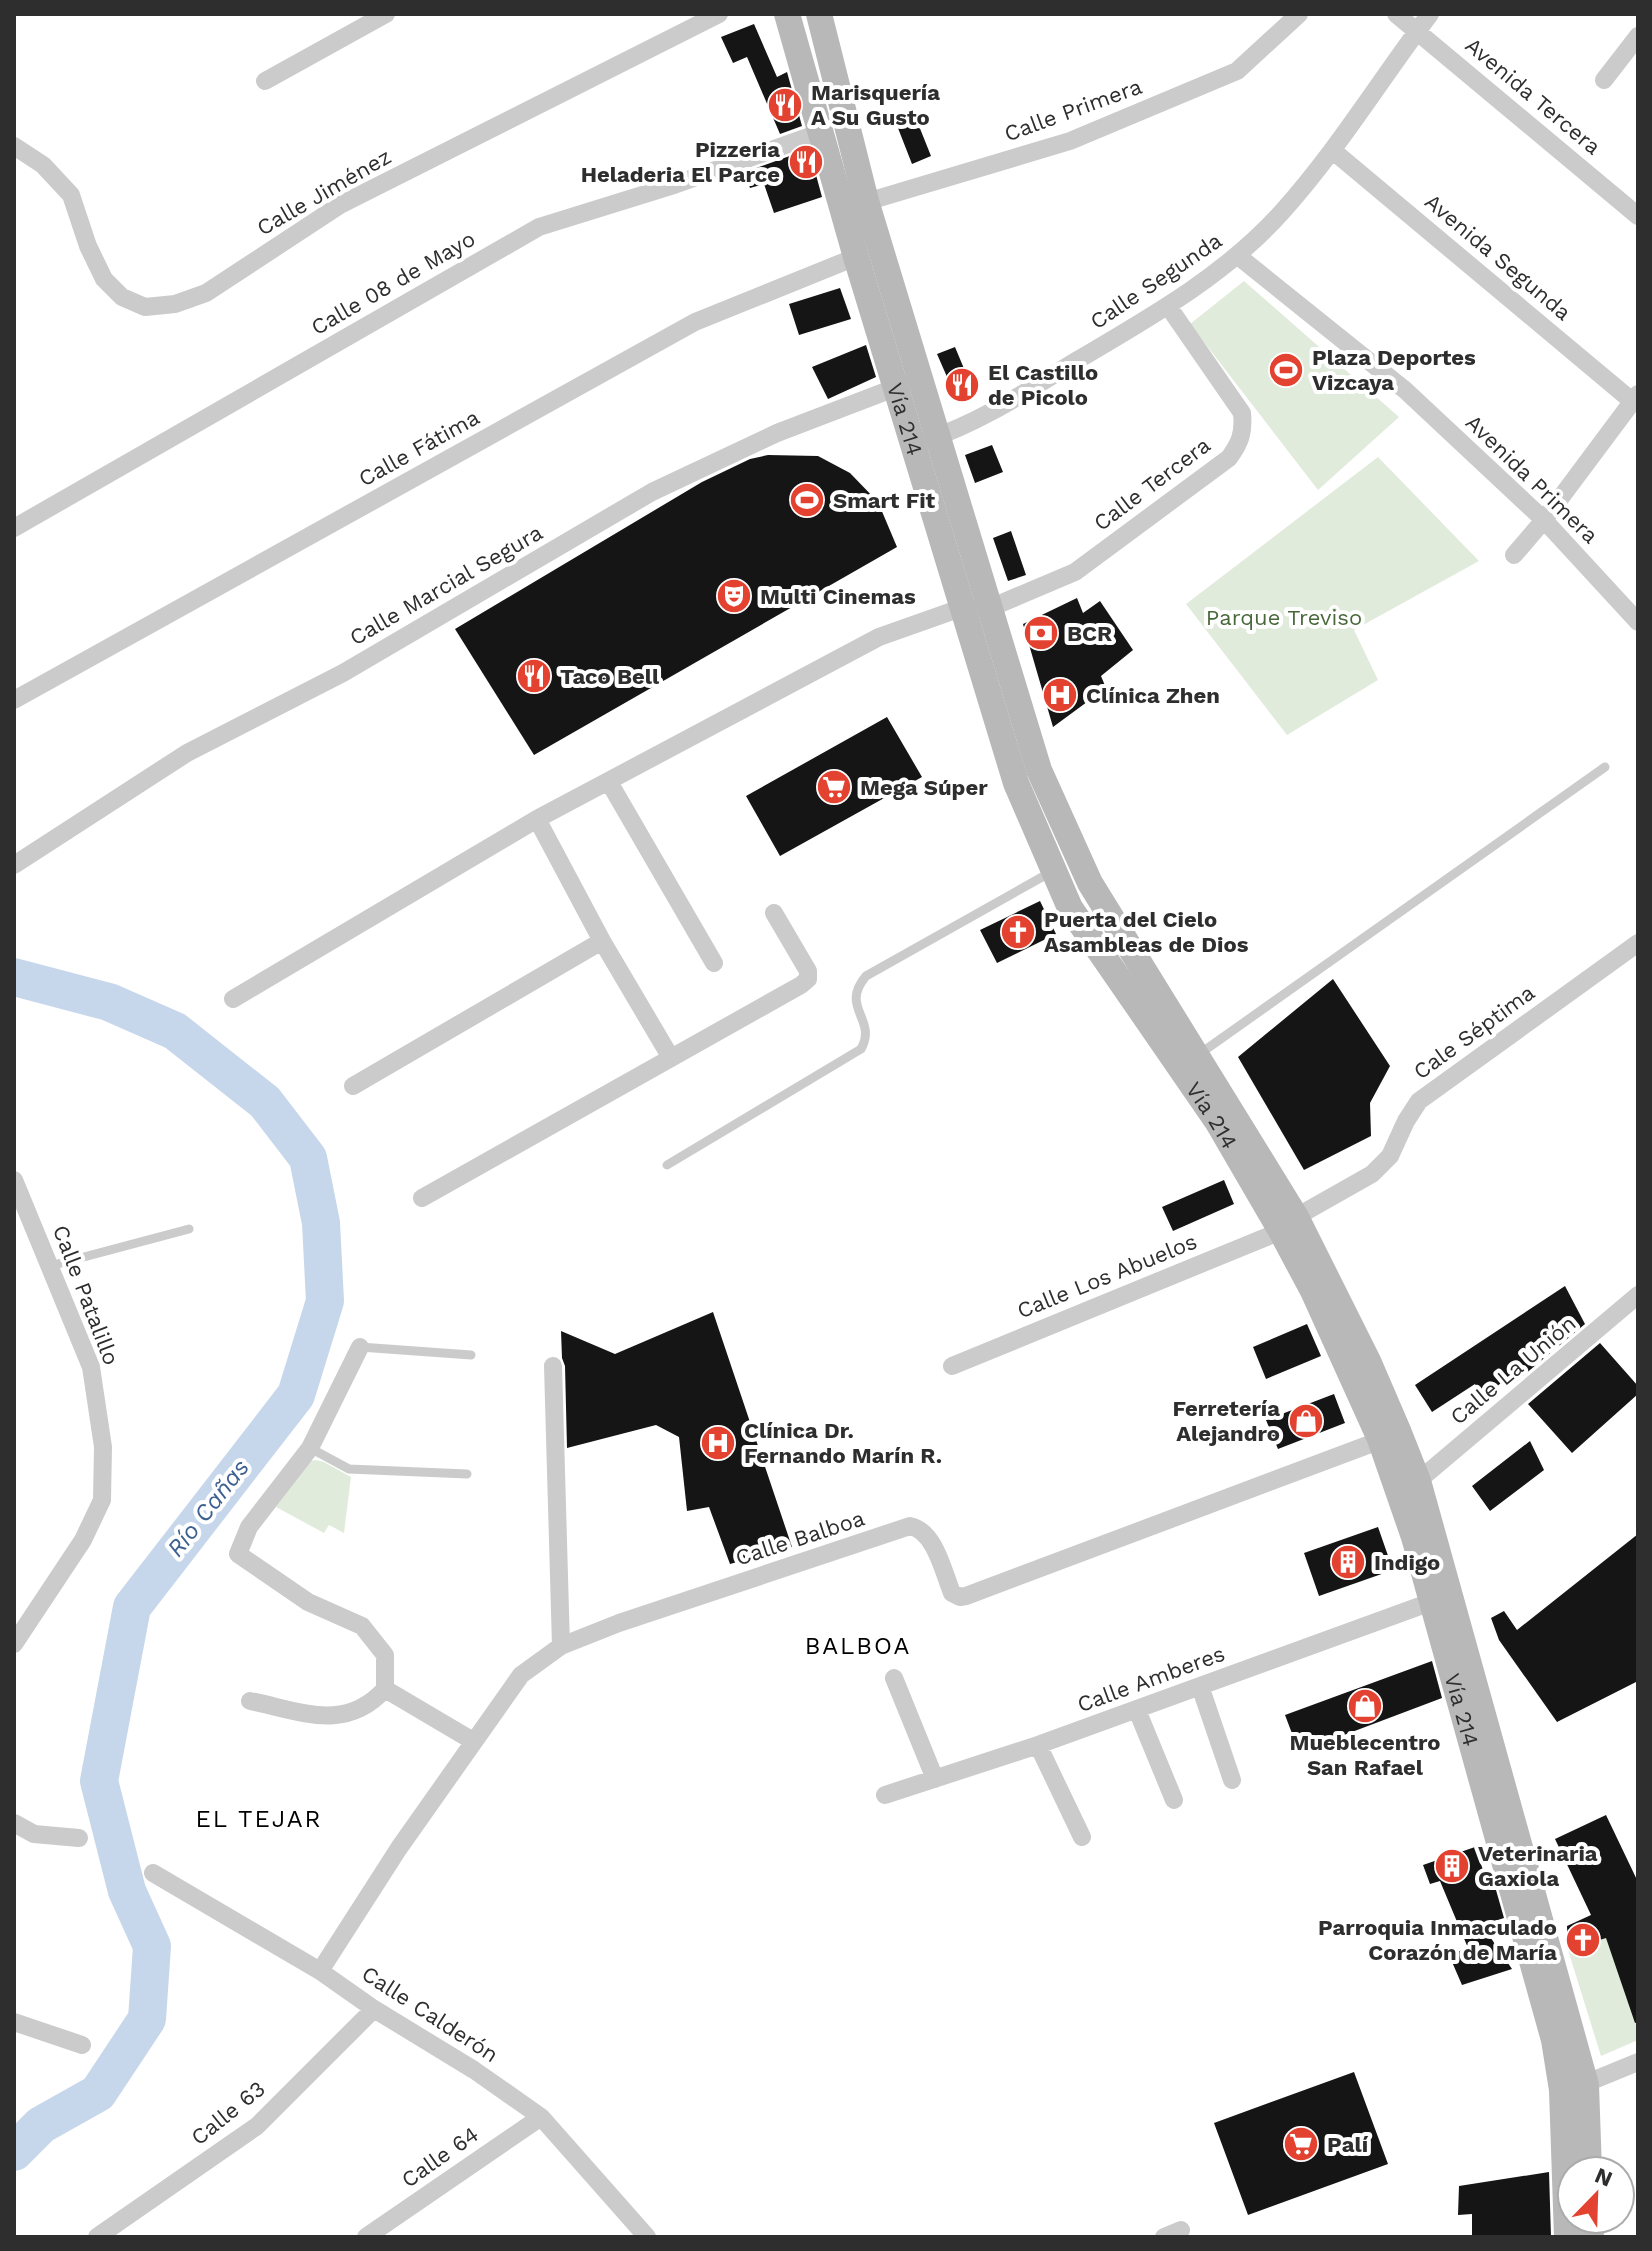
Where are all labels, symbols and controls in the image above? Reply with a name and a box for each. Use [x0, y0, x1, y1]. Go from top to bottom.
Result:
street label: Avenida Tercera [1460, 32, 1606, 160]
street label: Calle Primera [1001, 74, 1145, 146]
place label: Marisquería A Su Gusto [811, 80, 940, 130]
restaurant icon: Marisquería A Su Gusto [766, 86, 804, 124]
place label: Pizzeria Heladeria El Parce [581, 137, 780, 187]
restaurant icon: Pizzeria Heladeria El Parce [787, 143, 825, 181]
street label: Calle Jiménez [253, 144, 395, 240]
street label: Avenida Segunda [1420, 189, 1576, 325]
street label: Calle 08 de Mayo [307, 226, 479, 340]
street label: Calle Segunda [1086, 228, 1226, 334]
place label: Plaza Deportes Vizcaya [1312, 345, 1476, 395]
sports icon: Plaza Deportes Vizcaya [1267, 351, 1305, 389]
place label: El Castillo de Picolo [988, 360, 1098, 410]
restaurant icon: El Castillo de Picolo [943, 366, 981, 404]
street label: Vía 214 [883, 380, 928, 458]
street label: Calle Fátima [354, 405, 484, 491]
street label: Avenida Primera [1461, 410, 1603, 548]
street label: Calle Tercera [1089, 432, 1215, 536]
sports icon: Smart Fit [788, 481, 826, 519]
place label: Smart Fit [833, 488, 936, 513]
street label: Calle Marcial Segura [345, 520, 547, 650]
theatre icon: Multi Cinemas [715, 577, 753, 615]
place label: Multi Cinemas [760, 584, 916, 609]
park label: Parque Treviso [1206, 605, 1362, 630]
bank icon: BCR [1022, 614, 1060, 652]
place label: BCR [1067, 621, 1112, 646]
restaurant icon: Taco Bell [515, 657, 553, 695]
place label: Taco Bell [560, 664, 660, 689]
hospital icon: Clínica Zhen [1041, 676, 1079, 714]
place label: Clínica Zhen [1086, 683, 1220, 708]
supermarket icon: Mega Súper [815, 768, 853, 806]
place label: Mega Súper [860, 775, 988, 800]
place label: Puerta del Cielo Asambleas de Dios [1044, 907, 1249, 957]
church icon: Puerta del Cielo Asambleas de Dios [999, 913, 1037, 951]
street label: Cale Séptima [1409, 980, 1539, 1084]
street label: Vía 214 [1181, 1077, 1243, 1153]
street label: Calle Patalillo [48, 1222, 124, 1368]
street label: Calle Los Abuelos [1014, 1229, 1200, 1323]
street label: Calle La Unión [1445, 1310, 1581, 1430]
place label: Ferretería Alejandro [1173, 1396, 1280, 1446]
shop icon: Ferretería Alejandro [1287, 1402, 1325, 1440]
place label: Clínica Dr. Fernando Marín R. [744, 1418, 942, 1468]
hospital icon: Clínica Dr. Fernando Marín R. [699, 1424, 737, 1462]
water label: Río Cañas [161, 1454, 255, 1562]
street label: Calle Balboa [732, 1505, 868, 1571]
building icon: Indigo [1329, 1543, 1367, 1581]
place label: Indigo [1374, 1550, 1440, 1575]
district label: BALBOA [805, 1632, 911, 1660]
street label: Calle Amberes [1074, 1641, 1228, 1717]
street label: Vía 214 [1440, 1670, 1484, 1749]
shop icon: Mueblecentro San Rafael [1346, 1687, 1384, 1725]
place label: Mueblecentro San Rafael [1290, 1730, 1440, 1780]
district label: EL TEJAR [196, 1805, 322, 1833]
place label: Veterinaria Gaxiola [1478, 1841, 1598, 1891]
building icon: Veterinaria Gaxiola [1433, 1847, 1471, 1885]
place label: Parroquia Inmaculado Corazón de María [1318, 1915, 1557, 1965]
church icon: Parroquia Inmaculado Corazón de María [1564, 1921, 1602, 1959]
street label: Calle Calderón [357, 1961, 503, 2067]
street label: Calle 63 [186, 2076, 270, 2150]
street label: Calle 64 [397, 2122, 483, 2192]
supermarket icon: Palí [1282, 2125, 1320, 2163]
place label: Palí [1327, 2132, 1369, 2157]
north arrow [1556, 2155, 1636, 2235]
text: N [1591, 2162, 1616, 2192]

